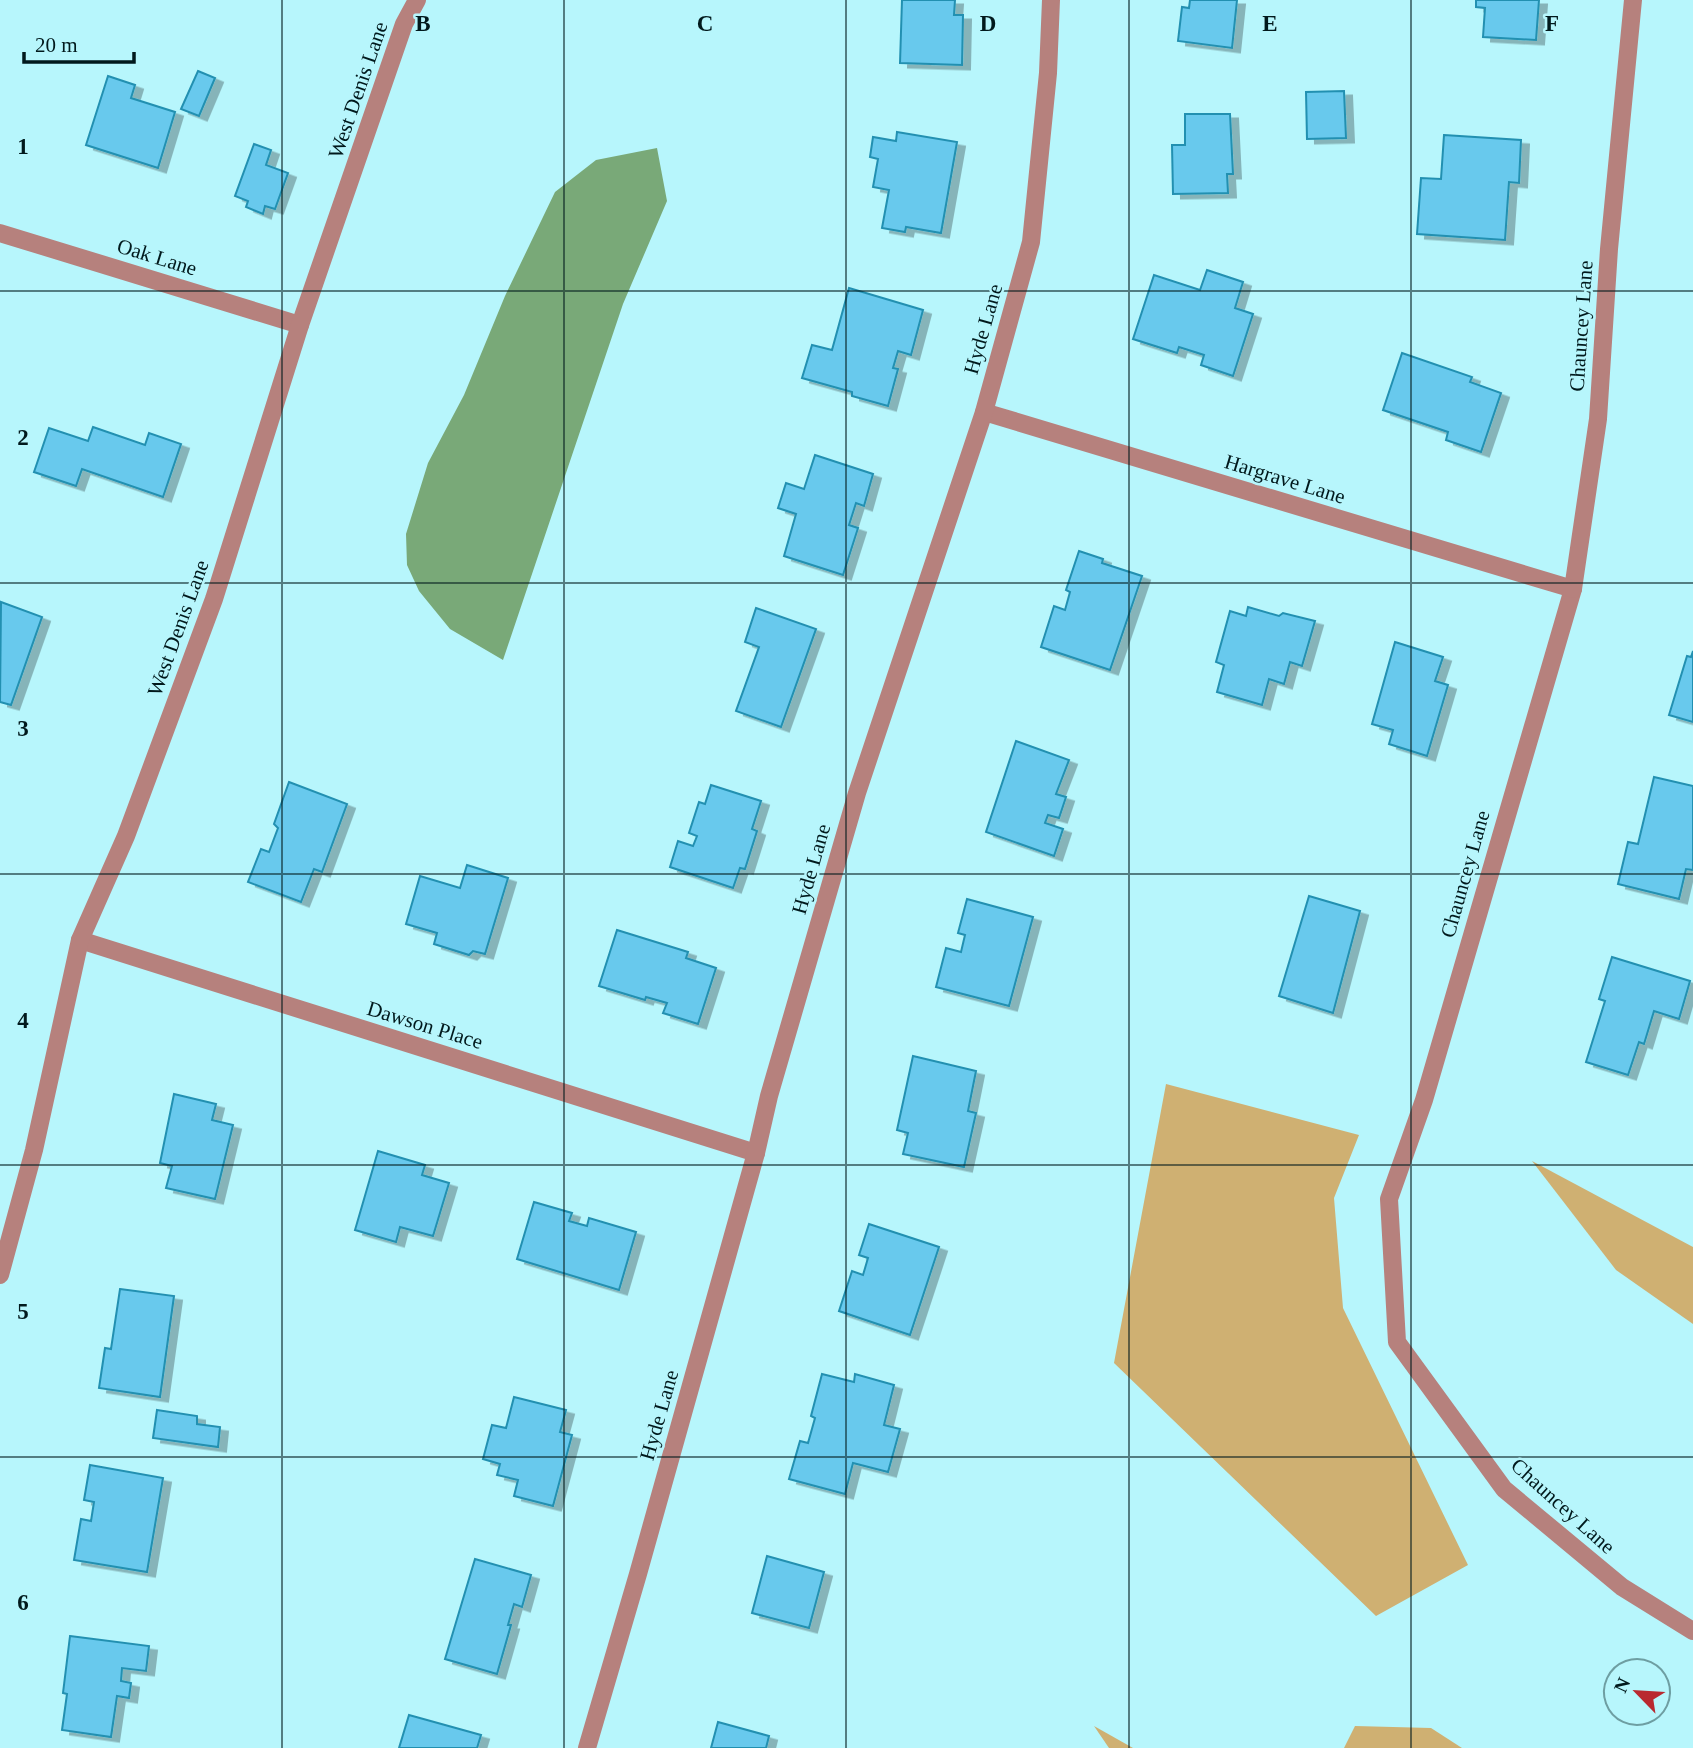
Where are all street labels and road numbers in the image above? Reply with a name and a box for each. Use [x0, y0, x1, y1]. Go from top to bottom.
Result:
street label: West Denis Lane [323, 19, 393, 161]
street label: Oak Lane [114, 234, 200, 280]
street label: Chauncey Lane [1564, 260, 1598, 392]
street label: Hyde Lane [959, 281, 1007, 377]
street label: Hargrave Lane [1222, 449, 1348, 509]
street label: West Denis Lane [142, 557, 214, 699]
street label: Chauncey Lane [1435, 808, 1495, 940]
street label: Hyde Lane [787, 821, 835, 917]
street label: Dawson Place [364, 996, 486, 1054]
street label: Hyde Lane [635, 1367, 683, 1463]
street label: Chauncey Lane [1506, 1453, 1620, 1559]

